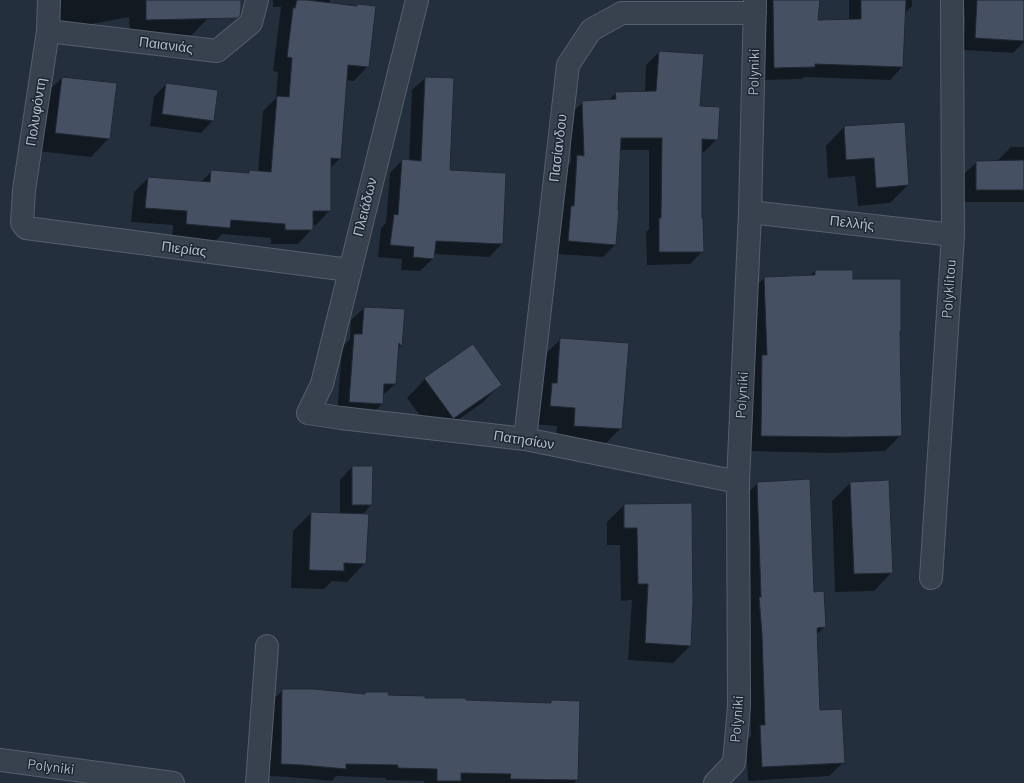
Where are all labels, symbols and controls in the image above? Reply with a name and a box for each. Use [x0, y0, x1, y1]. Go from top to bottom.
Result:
street label: Παιανιάς [138, 33, 194, 57]
street label: Polyniki [745, 48, 763, 96]
street label: Πολυφόντη [22, 77, 50, 147]
street label: Πασίανδου [546, 113, 570, 183]
street label: Πλειάδων [350, 176, 380, 238]
street label: Πελλής [829, 212, 875, 234]
street label: Πιερίας [160, 238, 208, 260]
street label: Polyklitou [939, 259, 959, 319]
street label: Polyniki [732, 371, 752, 419]
street label: Πατησίων [492, 427, 556, 453]
street label: Polyniki [727, 695, 747, 743]
street label: Polyniki [27, 756, 75, 778]

